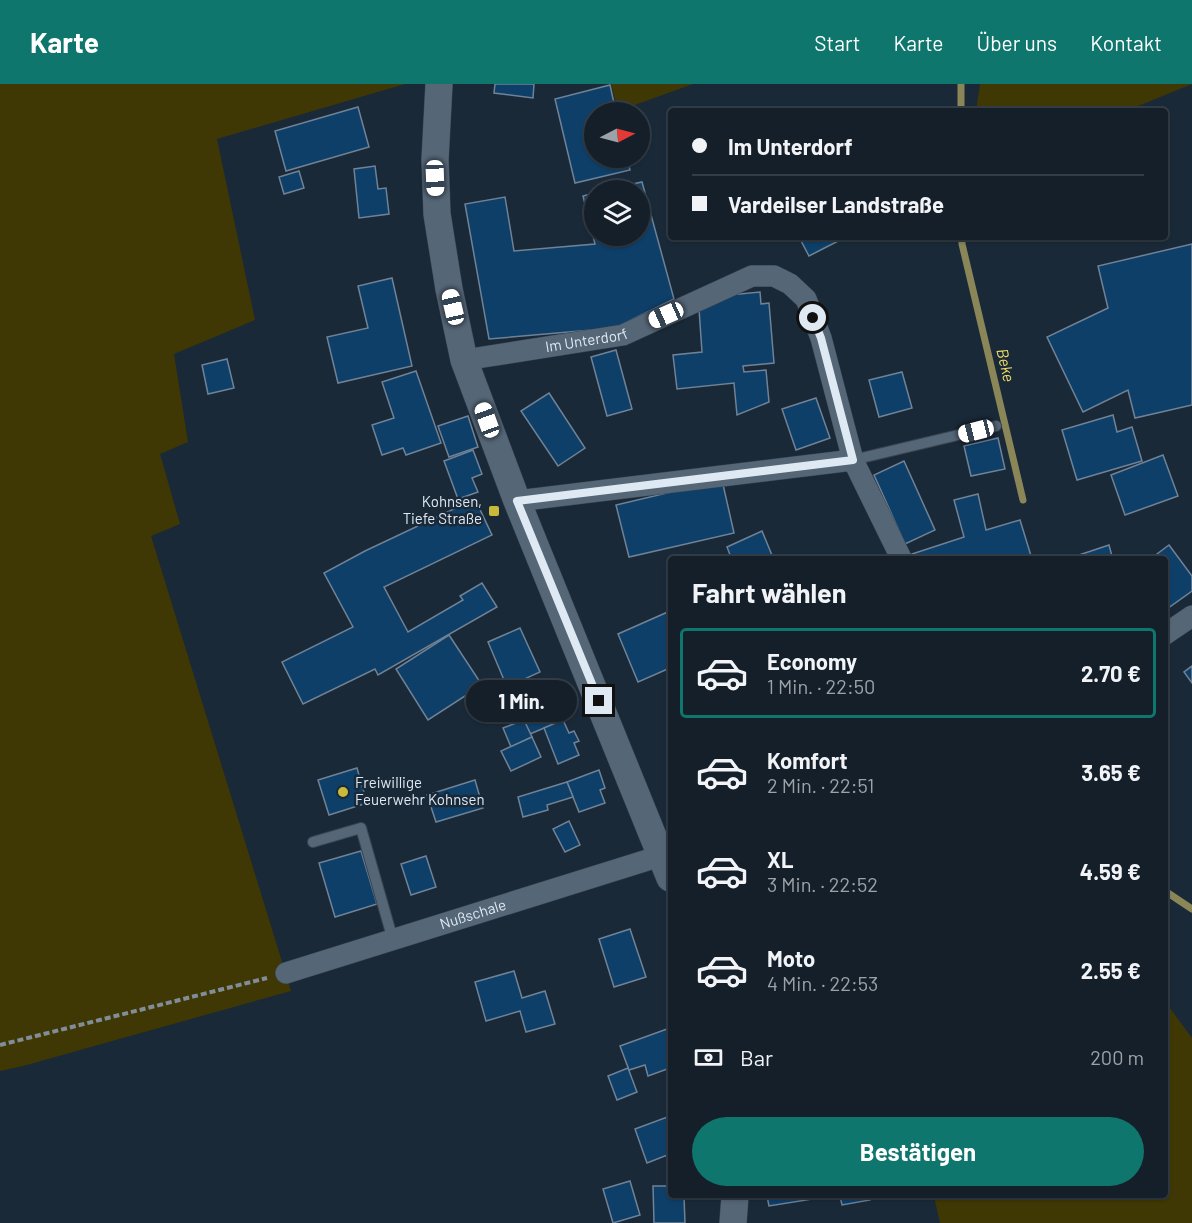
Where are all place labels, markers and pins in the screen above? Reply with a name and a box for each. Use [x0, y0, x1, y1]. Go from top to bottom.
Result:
place label: Kohnsen, Tiefe Straße [403, 492, 482, 527]
marker: Kohnsen, Tiefe Straße [487, 504, 501, 518]
place label: Freiwillige Feuerwehr Kohnsen [355, 773, 485, 808]
marker: Freiwillige Feuerwehr Kohnsen [336, 785, 350, 799]

